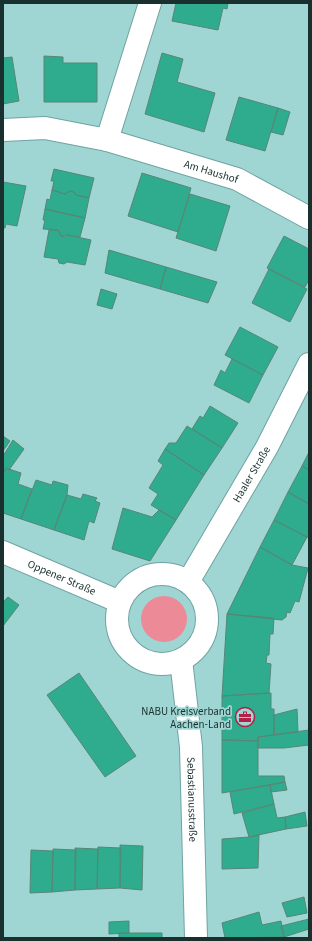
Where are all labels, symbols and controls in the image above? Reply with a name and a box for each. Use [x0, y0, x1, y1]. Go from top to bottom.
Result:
street label: Am Haushof [182, 157, 241, 187]
street label: Haaler Straße [229, 443, 274, 505]
street label: Oppener Straße [25, 556, 99, 599]
place label: NABU Kreisverband Aachen-Land [141, 704, 231, 732]
office icon: NABU Kreisverband Aachen-Land [234, 706, 256, 728]
street label: Sebastianusstraße [183, 757, 200, 843]

